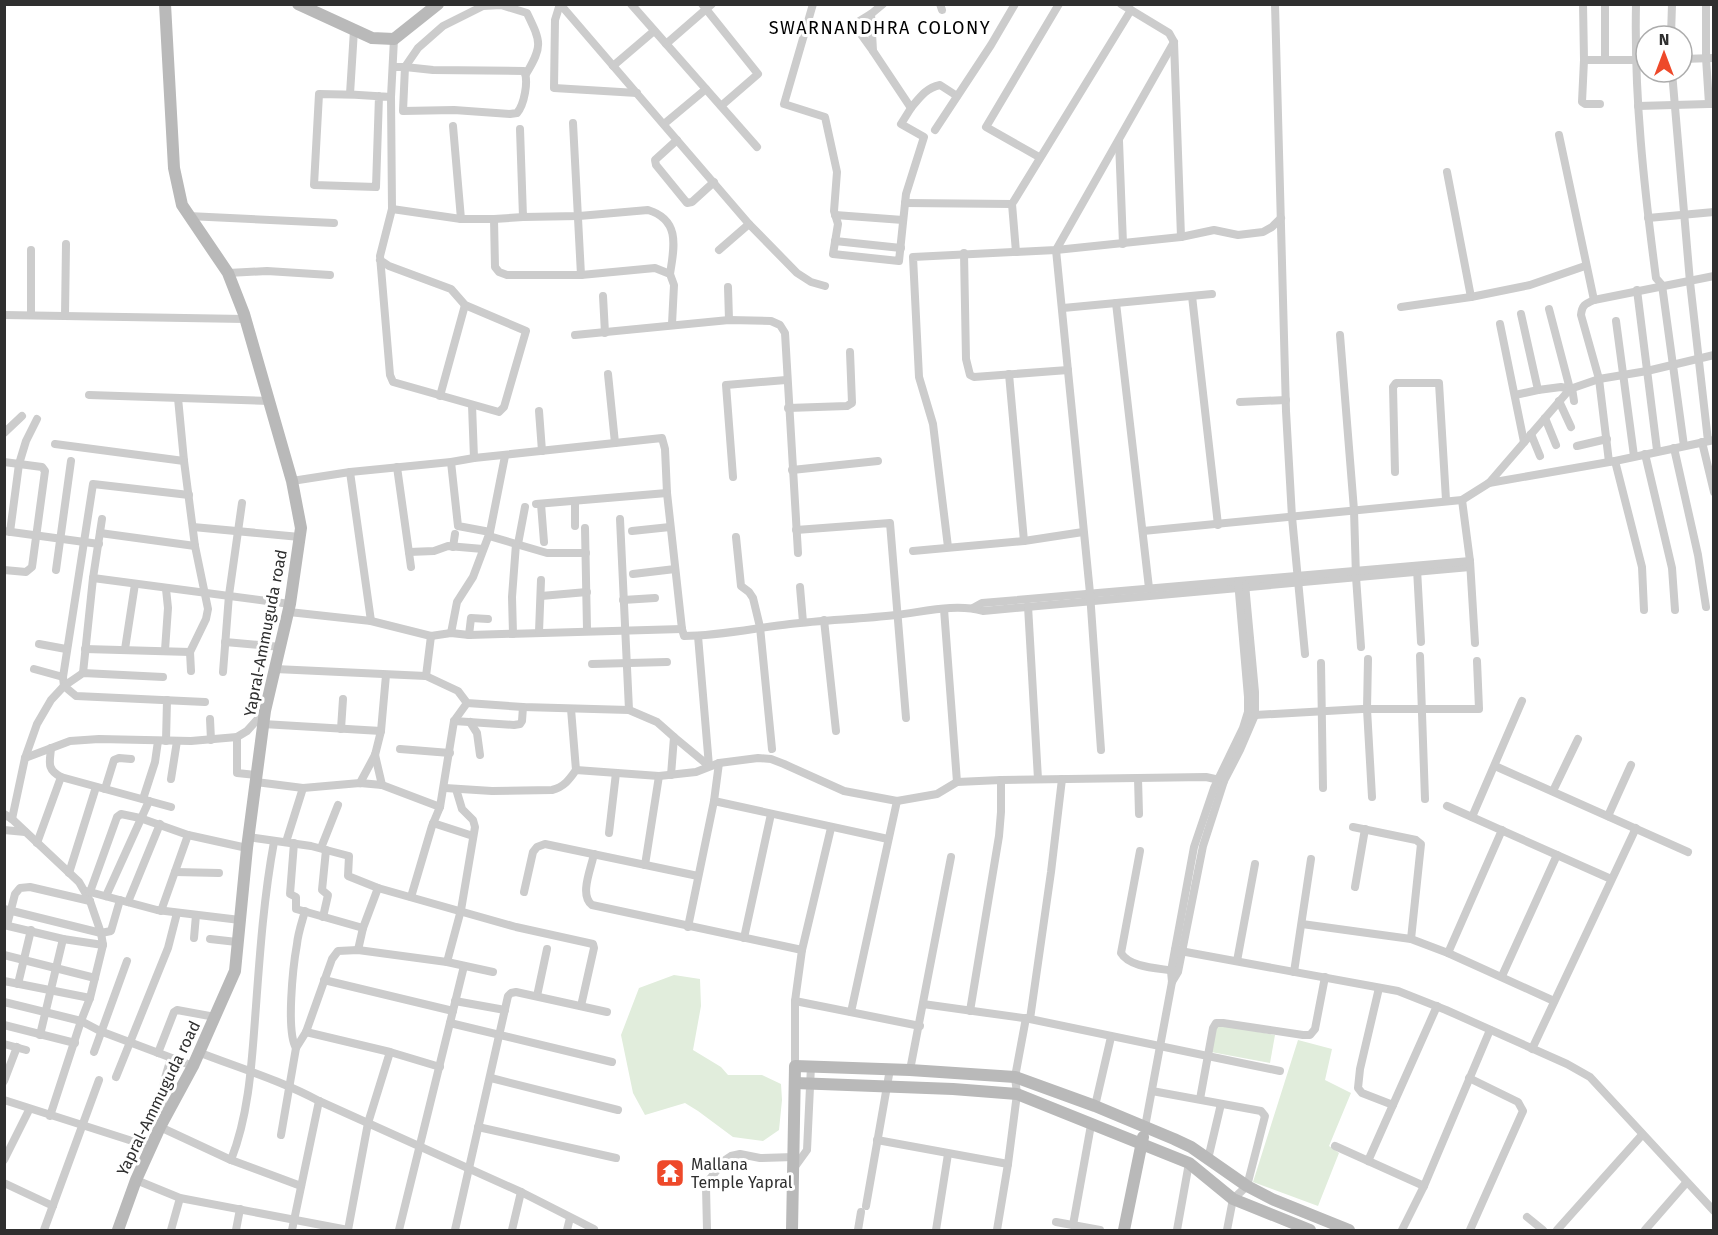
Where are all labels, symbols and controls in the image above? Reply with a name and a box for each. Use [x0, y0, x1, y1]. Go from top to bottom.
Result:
district label: SWARNANDHRA COLONY [769, 17, 991, 39]
north arrow [1634, 24, 1694, 84]
text: N [1659, 30, 1669, 49]
street label: Yapral-Ammuguda road [240, 548, 291, 718]
street label: Yapral-Ammuguda road [113, 1018, 204, 1179]
place label: Mallana Temple Yapral [691, 1155, 793, 1192]
temple icon: Mallana Temple Yapral [654, 1157, 686, 1189]

